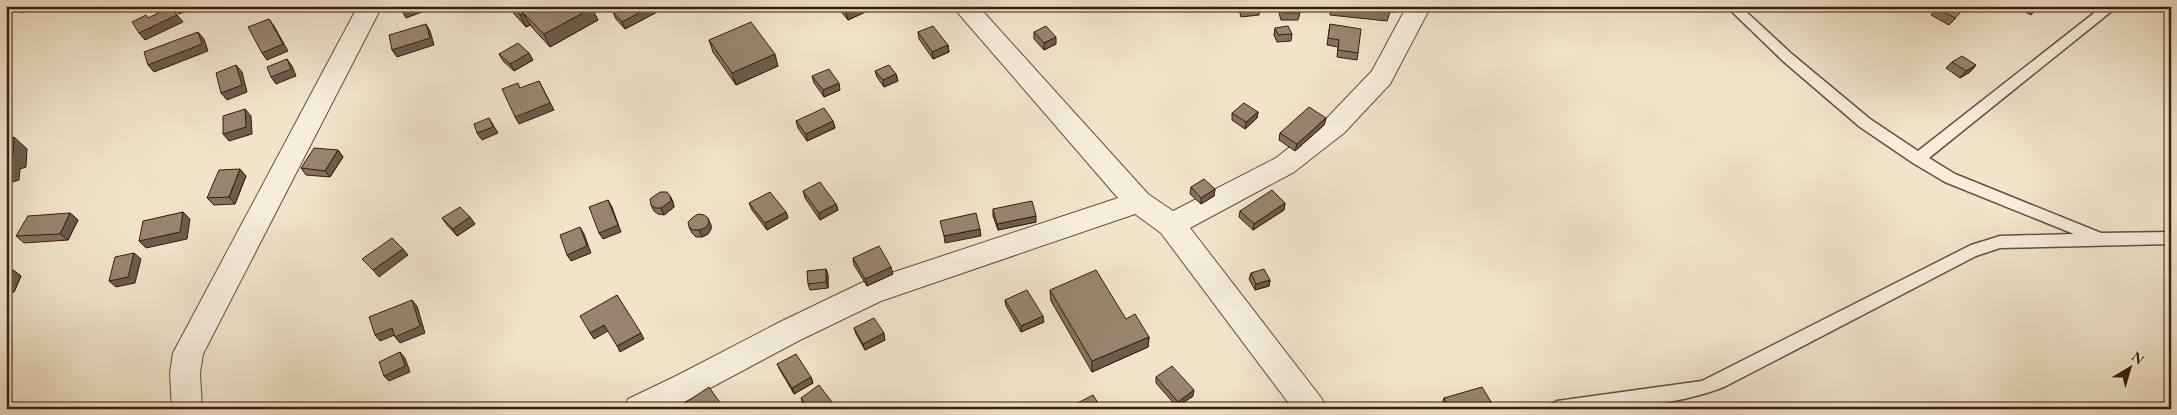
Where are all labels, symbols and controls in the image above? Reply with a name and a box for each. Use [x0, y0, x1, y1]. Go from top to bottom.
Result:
north arrow [2104, 342, 2154, 392]
text: N [2128, 347, 2149, 369]

